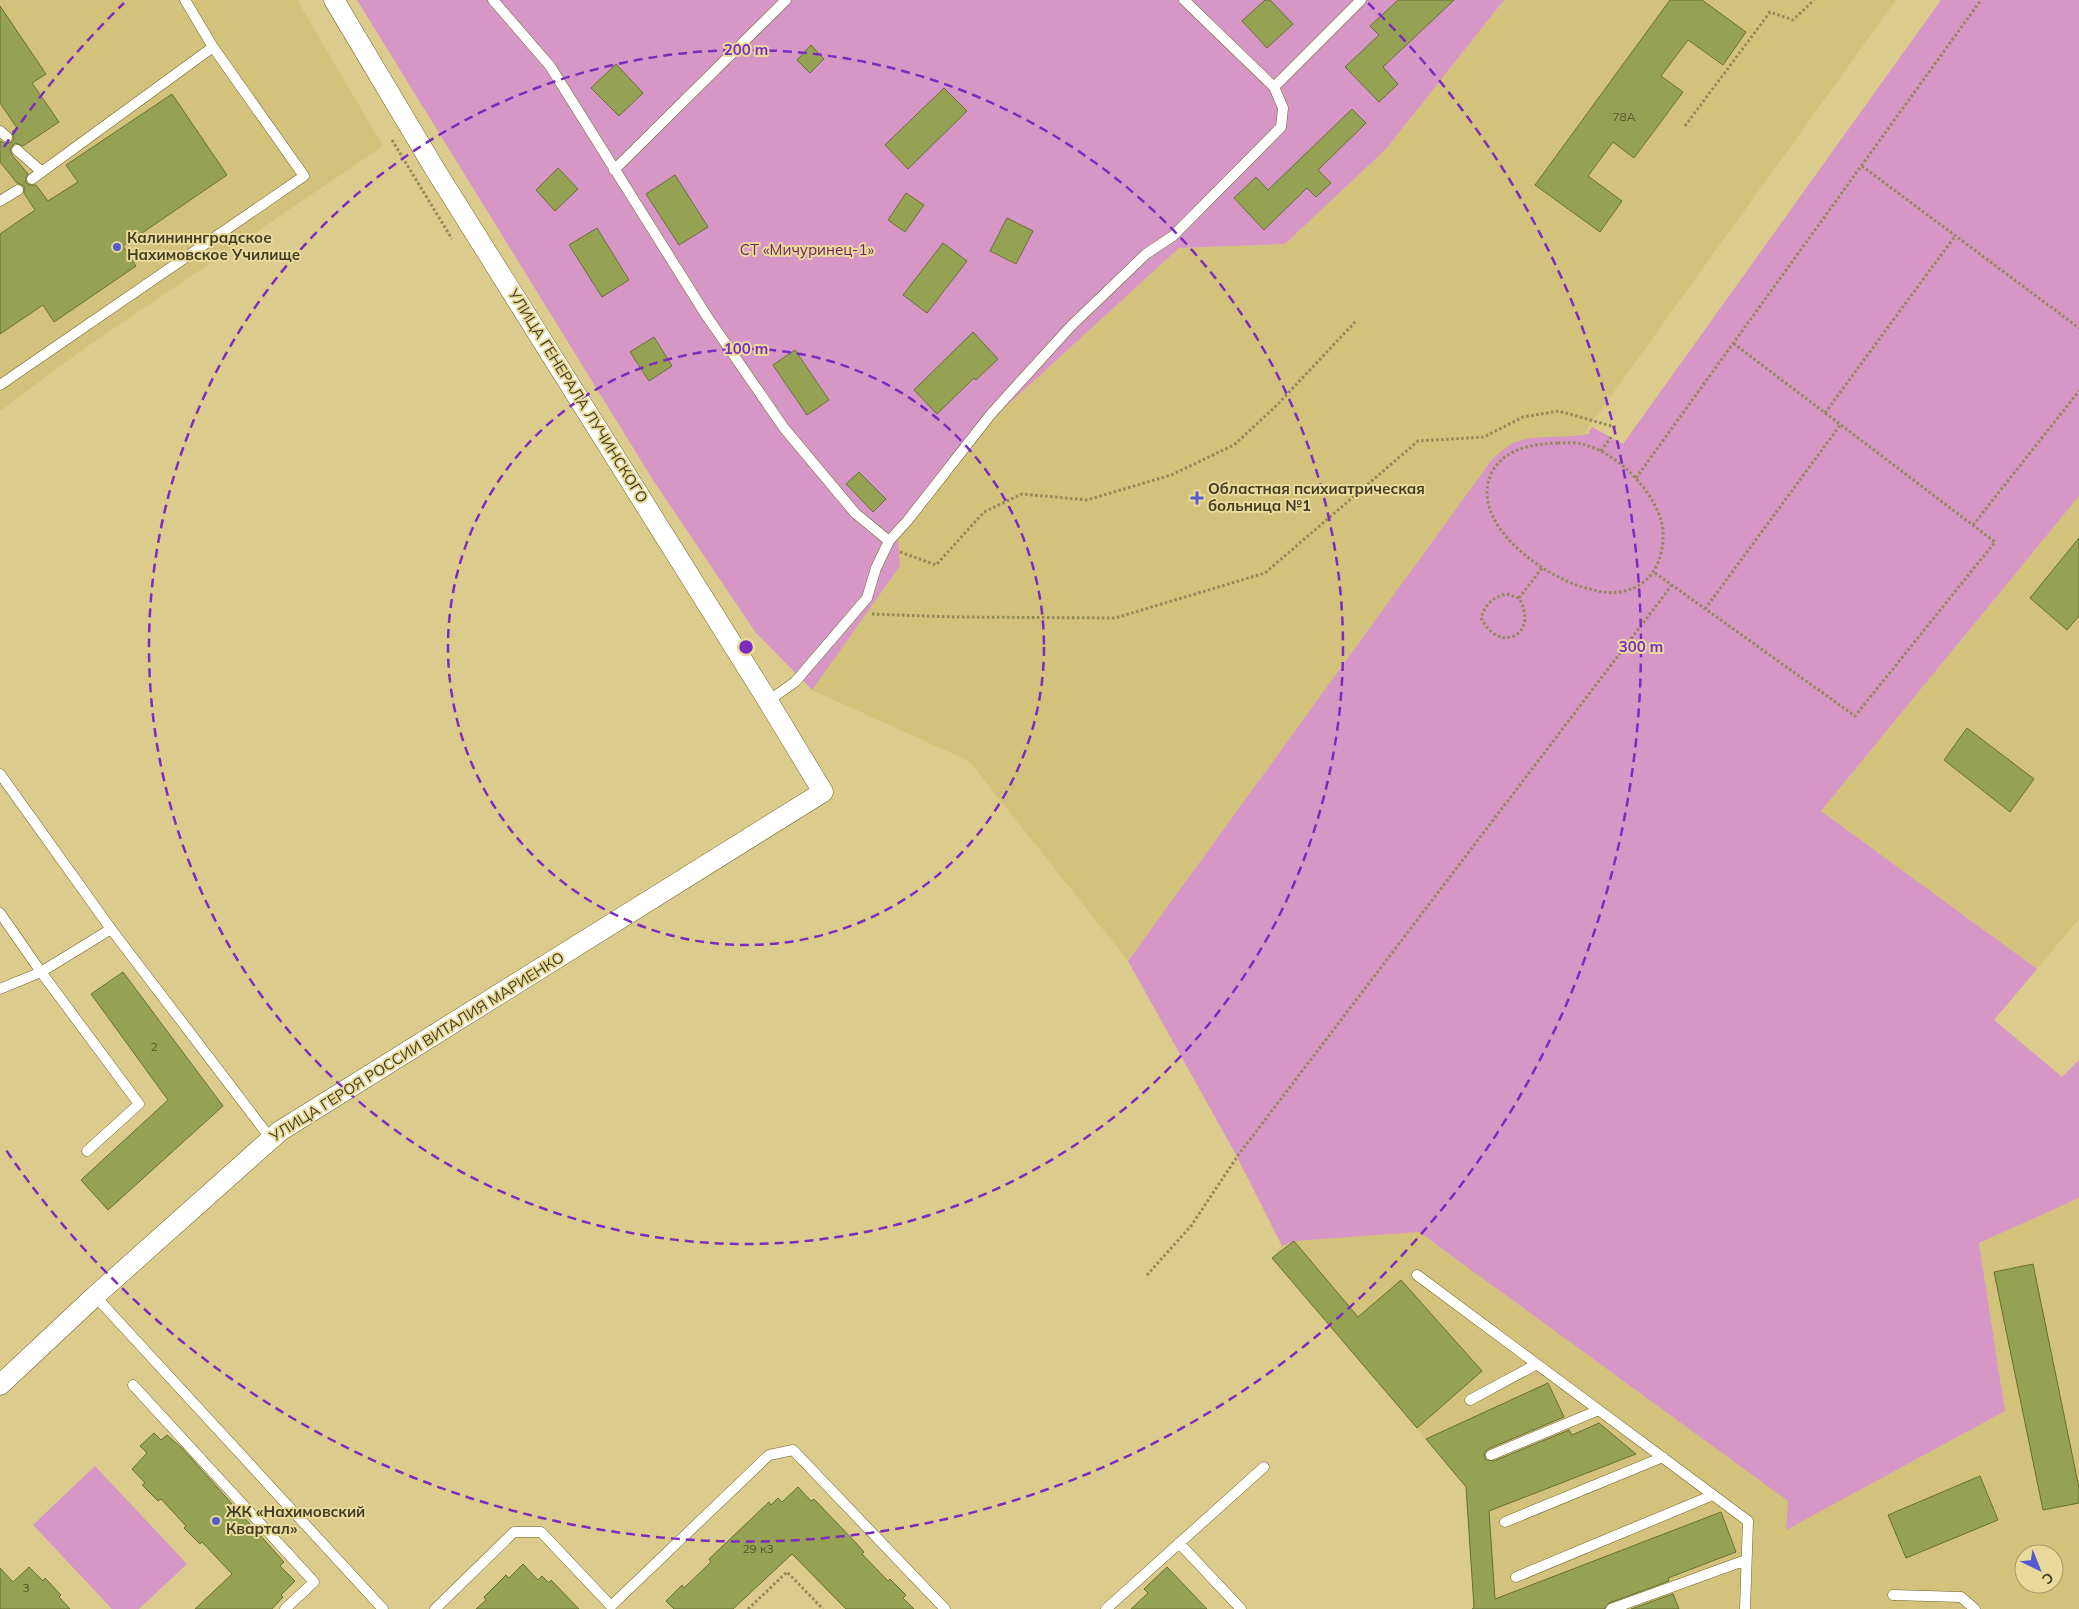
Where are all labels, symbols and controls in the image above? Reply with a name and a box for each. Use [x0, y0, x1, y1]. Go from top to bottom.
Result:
text: 200 m [724, 40, 768, 59]
house number: 78А [1612, 109, 1636, 124]
place label: Калининнградское Нахимовское Училище [127, 228, 300, 264]
park label: СТ «Мичуринец-1» [740, 240, 874, 259]
marker: Калининнградское Нахимовское Училище [111, 241, 123, 253]
street label: УЛИЦА ГЕНЕРАЛА ЛУЧИНСКОГО [504, 284, 652, 506]
text: 100 m [724, 339, 768, 358]
place label: Областная психиатрическая больница №1 [1208, 479, 1425, 515]
marker: Областная психиатрическая больница №1 [1190, 491, 1204, 505]
text: 300 m [1619, 637, 1663, 656]
centre of rings [737, 638, 755, 656]
street label: УЛИЦА ГЕРОЯ РОССИИ ВИТАЛИЯ МАРИЕНКО [265, 947, 568, 1146]
house number: 2 [150, 1039, 158, 1054]
place label: ЖК «Нахимовский Квартал» [226, 1502, 365, 1538]
marker: ЖК «Нахимовский Квартал» [210, 1515, 222, 1527]
house number: 29 к3 [742, 1541, 774, 1556]
north arrow [2014, 1544, 2064, 1594]
text: С [2038, 1569, 2058, 1588]
house number: 3 [22, 1580, 30, 1595]

